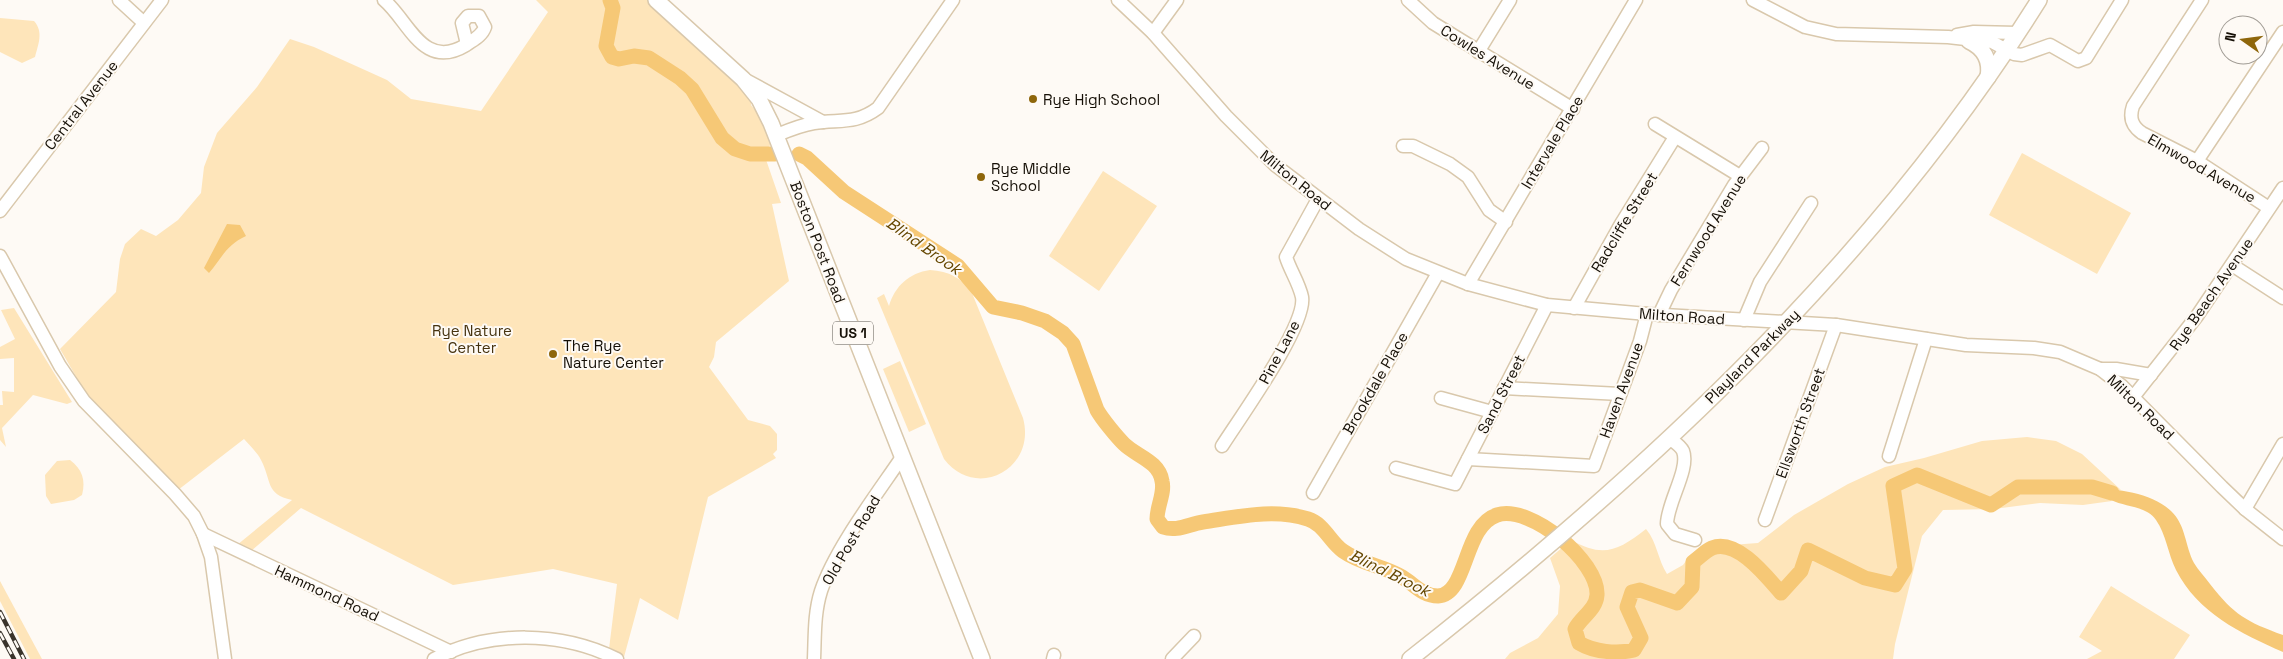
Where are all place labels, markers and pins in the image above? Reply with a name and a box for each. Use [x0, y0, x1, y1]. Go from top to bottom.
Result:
place label: Rye High School [1043, 90, 1160, 109]
marker: Rye High School [1027, 93, 1039, 105]
place label: Rye Middle School [991, 159, 1071, 195]
marker: Rye Middle School [975, 171, 987, 183]
place label: The Rye Nature Center [563, 336, 664, 372]
marker: The Rye Nature Center [547, 348, 559, 360]

